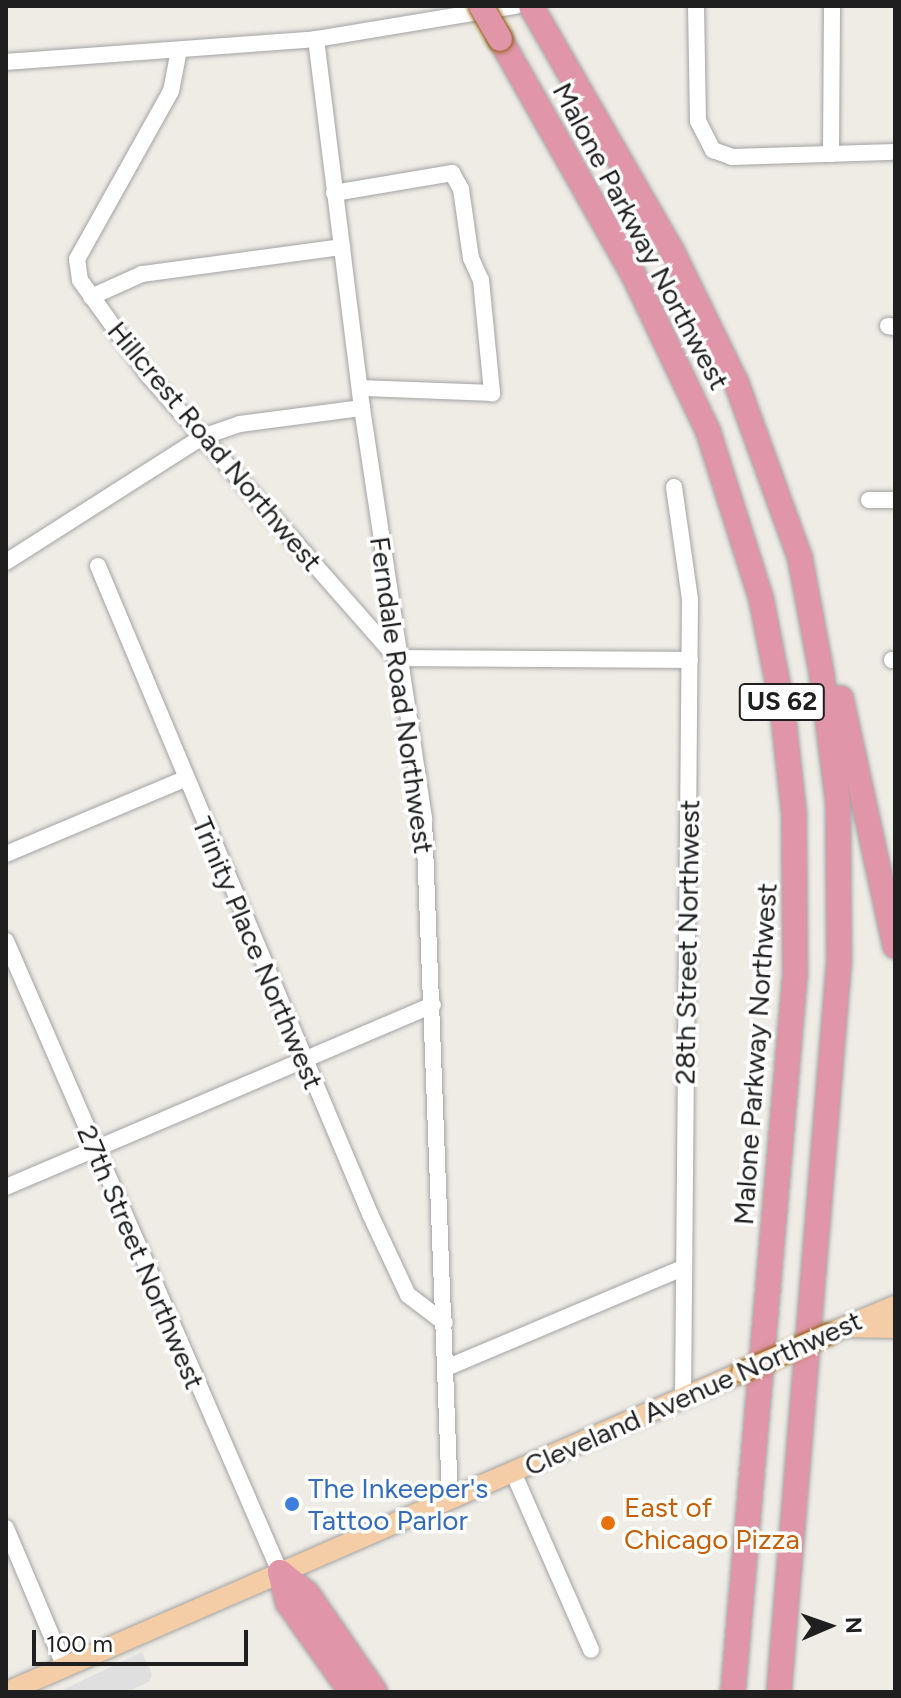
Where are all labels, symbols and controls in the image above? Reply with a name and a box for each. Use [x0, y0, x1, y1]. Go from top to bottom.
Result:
street label: Malone Parkway Northwest [546, 77, 736, 395]
street label: Hillcrest Road Northwest [101, 314, 329, 578]
street label: Ferndale Road Northwest [363, 534, 441, 856]
road number: US 62 [738, 680, 826, 724]
street label: 28th Street Northwest [668, 799, 706, 1085]
street label: Trinity Place Northwest [185, 812, 331, 1094]
street label: Malone Parkway Northwest [726, 882, 784, 1226]
street label: 27th Street Northwest [70, 1120, 212, 1394]
street label: Cleveland Avenue Northwest [519, 1303, 867, 1483]
place label: The Inkeeper's Tattoo Parlor [308, 1471, 488, 1537]
place label: East of Chicago Pizza [624, 1490, 800, 1556]
marker: The Inkeeper's Tattoo Parlor [283, 1495, 301, 1513]
marker: East of Chicago Pizza [599, 1514, 617, 1532]
north arrow [789, 1586, 869, 1666]
scale bar [36, 1614, 252, 1664]
text: N [840, 1616, 867, 1634]
text: 100 m [46, 1629, 113, 1658]

